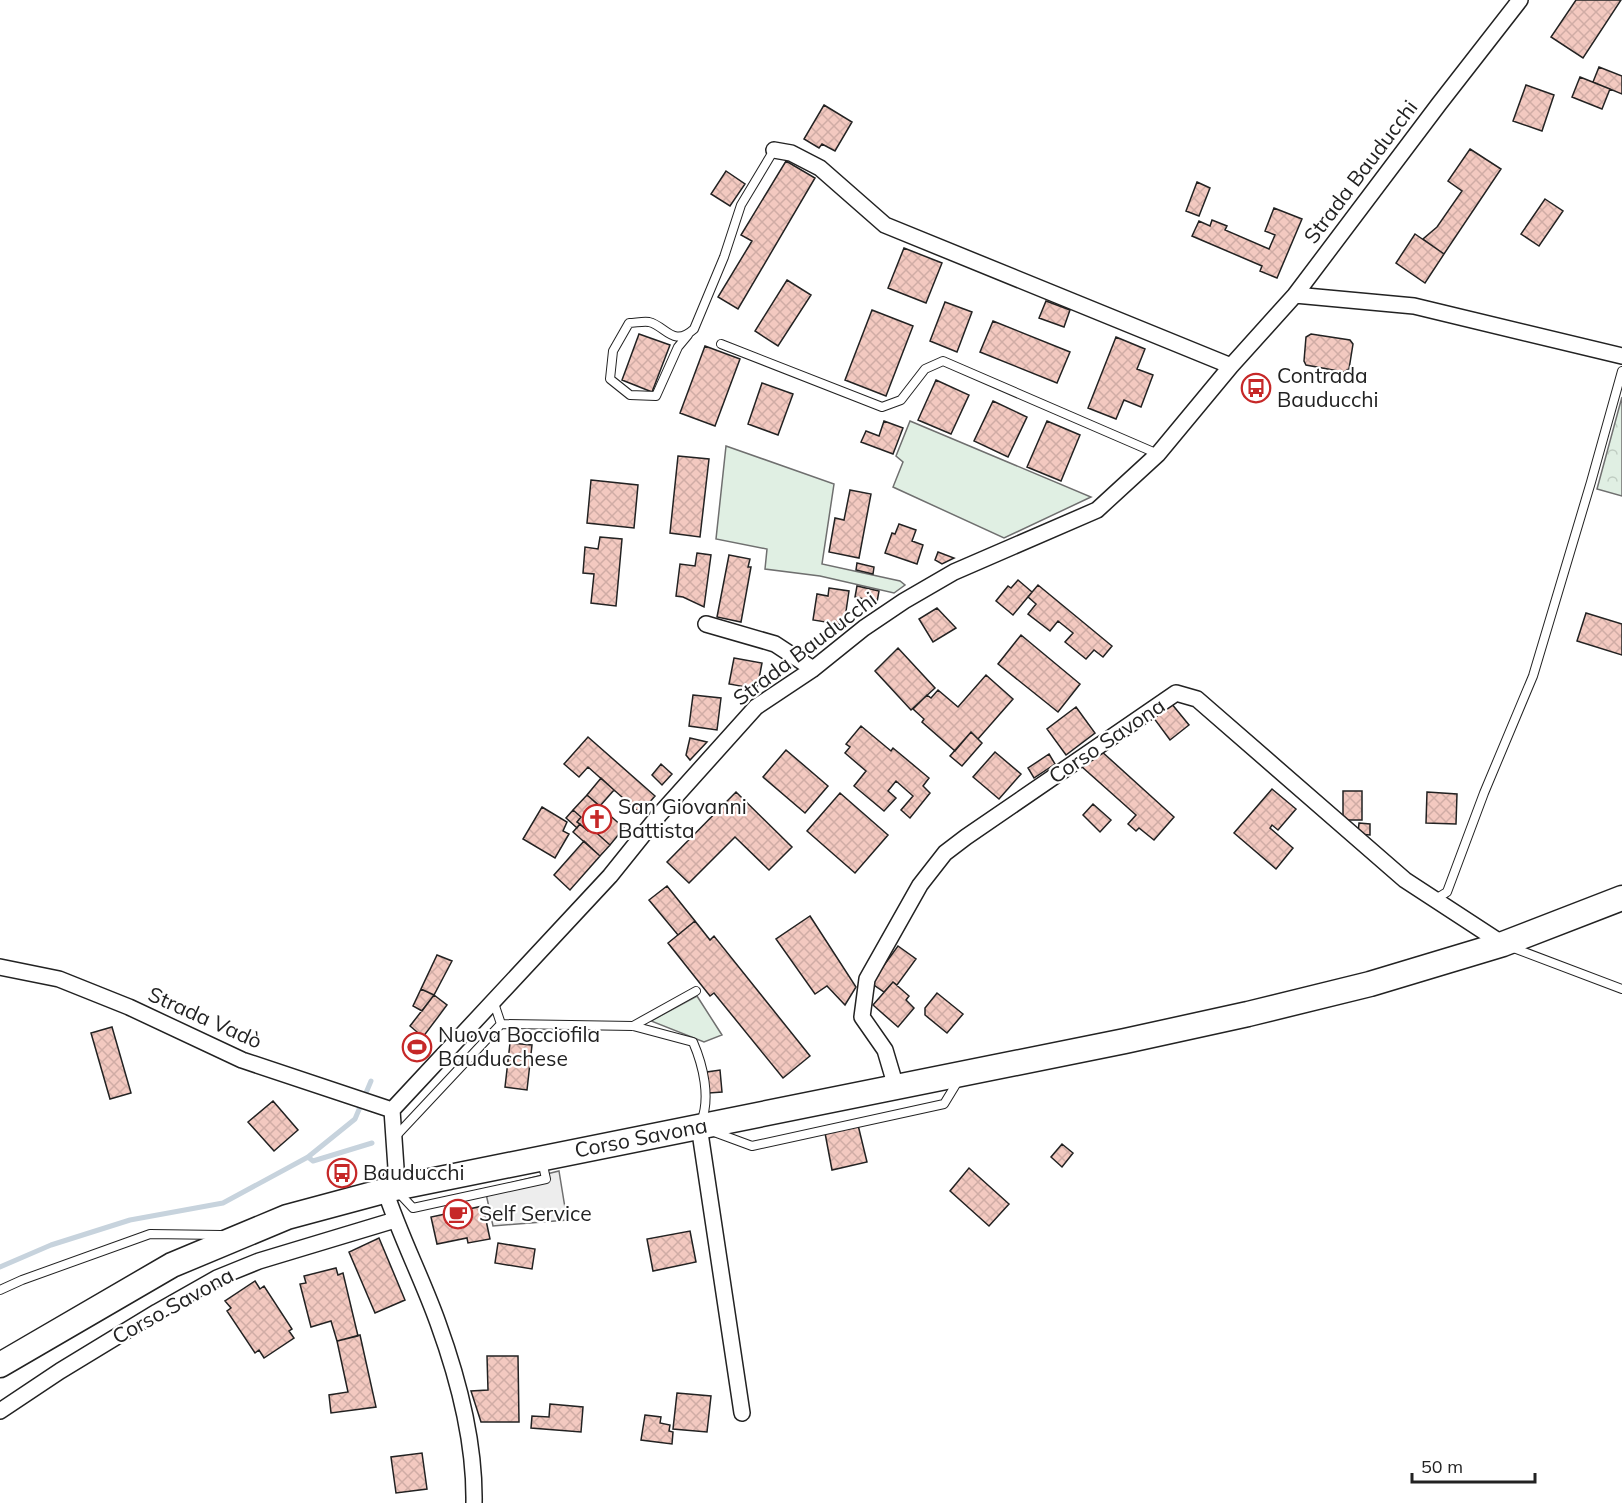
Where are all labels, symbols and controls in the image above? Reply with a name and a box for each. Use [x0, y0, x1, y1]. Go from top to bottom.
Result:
street label: Strada Bauducchi [1298, 95, 1423, 248]
place label: Contrada Bauducchi [1277, 362, 1379, 412]
bus stop icon: Contrada Bauducchi [1240, 372, 1272, 404]
street label: Strada Bauducchi [728, 586, 881, 711]
street label: Corso Savona [1043, 692, 1169, 789]
place label: San Giovanni Battista [618, 793, 747, 843]
church icon: San Giovanni Battista [581, 803, 613, 835]
street label: Strada Vadò [144, 980, 266, 1054]
place label: Nuova Bocciofila Bauducchese [438, 1021, 600, 1071]
sports icon: Nuova Bocciofila Bauducchese [401, 1031, 433, 1063]
street label: Corso Savona [572, 1111, 709, 1163]
bus stop icon: Bauducchi [326, 1157, 358, 1189]
place label: Bauducchi [363, 1159, 465, 1185]
cafe icon: Self Service [442, 1198, 474, 1230]
place label: Self Service [479, 1200, 592, 1226]
street label: Corso Savona [107, 1261, 238, 1349]
scale bar [1412, 1446, 1535, 1484]
text: 50 m [1421, 1455, 1463, 1478]

